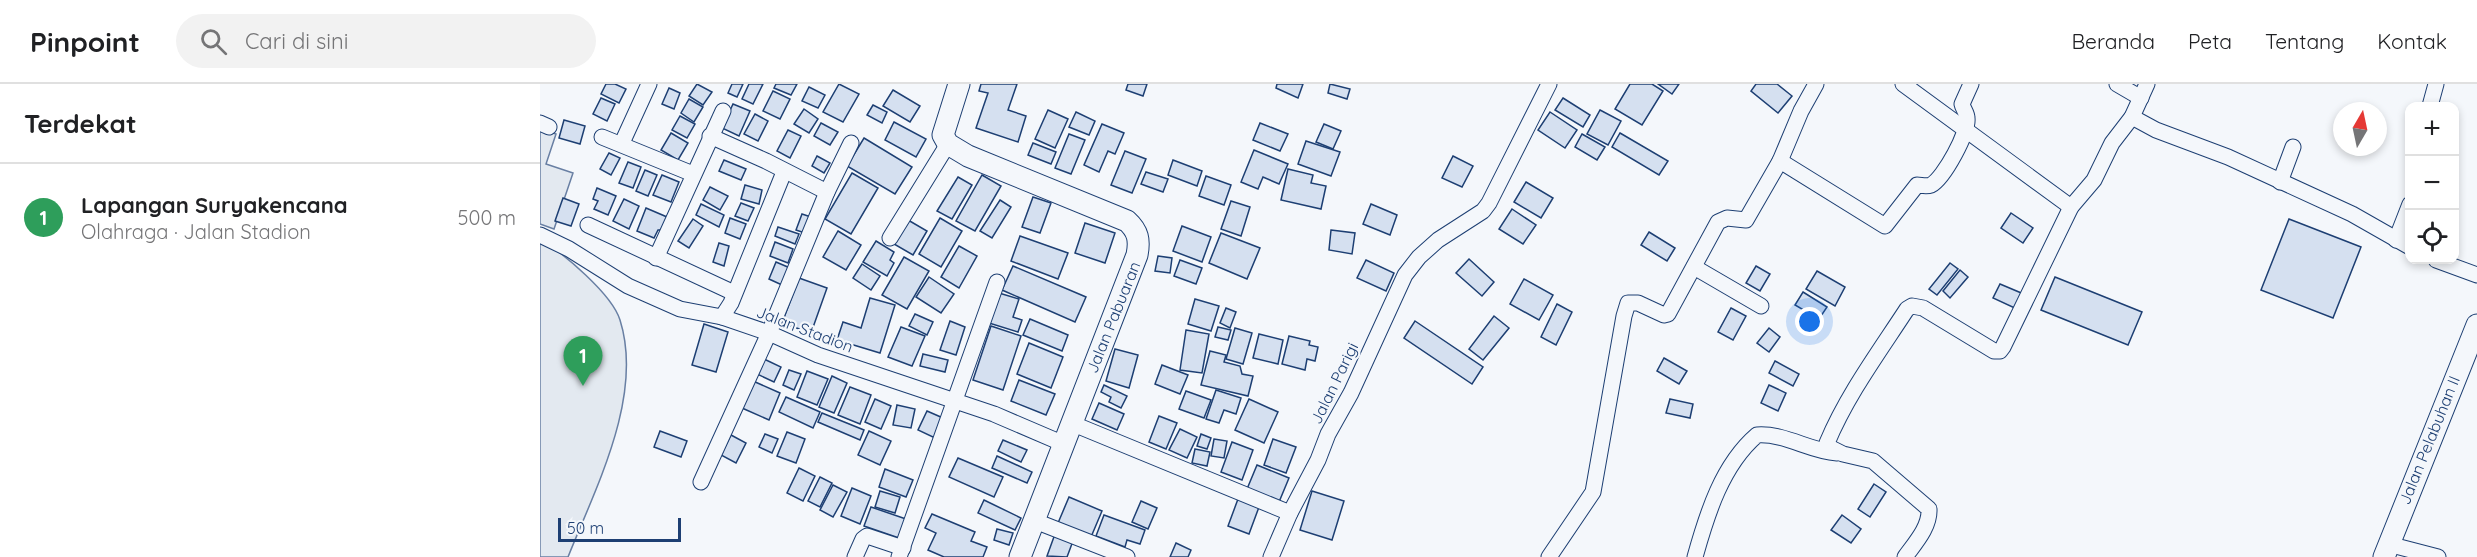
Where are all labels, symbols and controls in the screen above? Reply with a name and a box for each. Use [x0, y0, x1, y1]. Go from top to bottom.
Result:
search box [176, 14, 596, 68]
text: Pinpoint [30, 24, 140, 59]
icon: search [197, 25, 230, 58]
text: Cari di sini [245, 27, 348, 55]
text: Beranda [2071, 28, 2155, 54]
text: Peta [2188, 28, 2232, 54]
text: Tentang [2265, 28, 2344, 54]
text: Kontak [2377, 28, 2447, 54]
north arrow [2333, 102, 2387, 156]
map controls [2405, 102, 2459, 264]
button: + [2405, 102, 2459, 156]
text: Terdekat [24, 107, 137, 140]
button: − [2405, 156, 2459, 210]
text: Lapangan Suryakencana [81, 191, 348, 219]
text: 1 [40, 205, 47, 230]
text: 500 m [458, 205, 516, 230]
button: locate [2405, 210, 2459, 264]
text: Olahraga · Jalan Stadion [81, 219, 311, 244]
street label: Jalan Pabuaran [1082, 258, 1144, 376]
street label: Jalan Stadion [754, 301, 856, 357]
your location [1795, 307, 1824, 336]
pin: 1 [564, 336, 603, 386]
street label: Jalan Parigi [1306, 339, 1362, 427]
street label: Jalan Pelabuhan II [2394, 373, 2464, 507]
scale bar [558, 515, 681, 542]
text: 50 m [567, 518, 604, 538]

